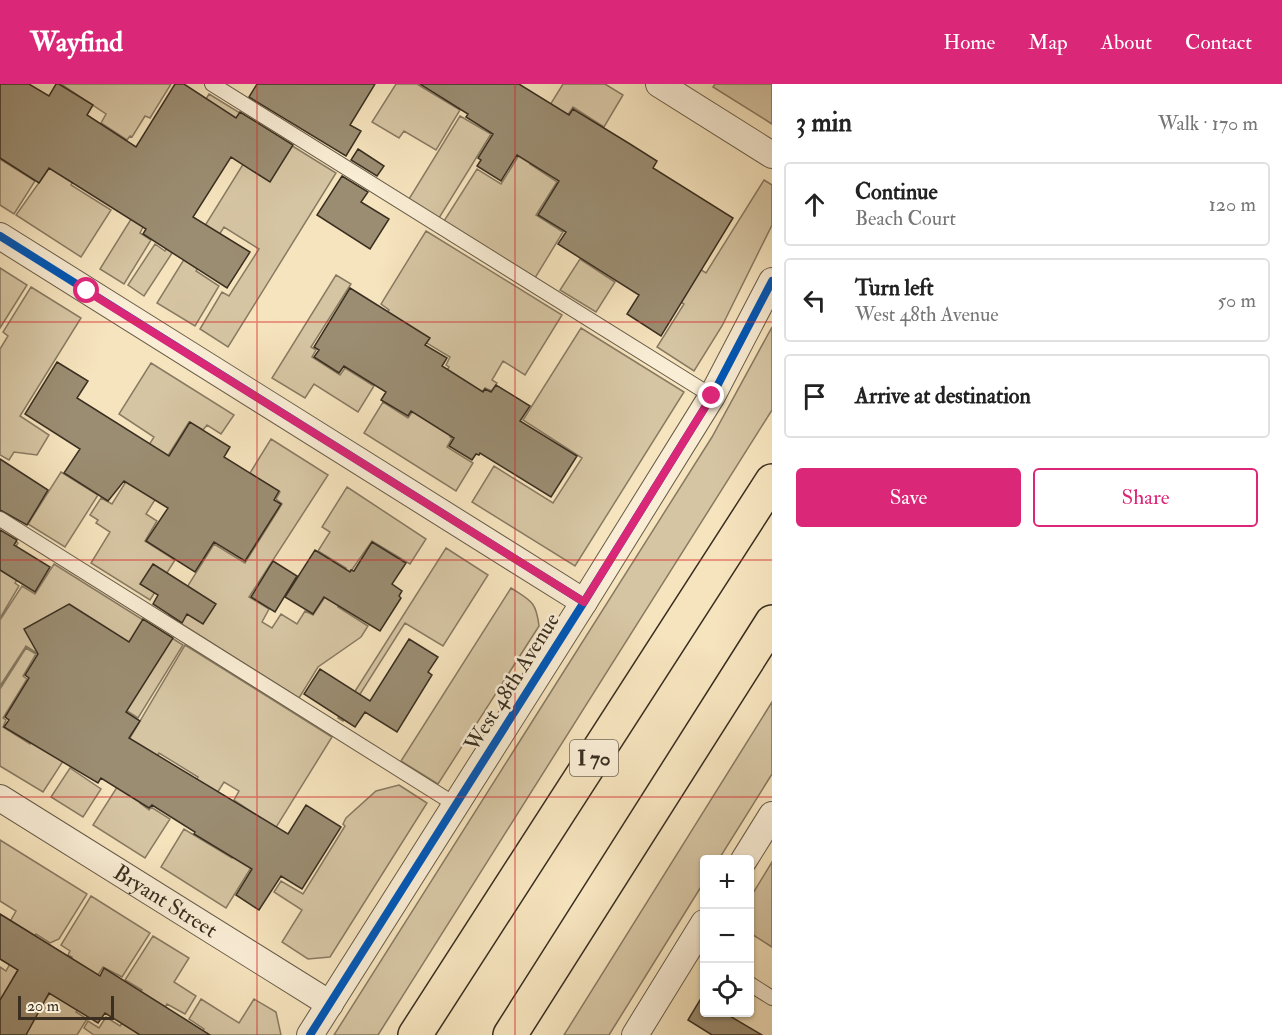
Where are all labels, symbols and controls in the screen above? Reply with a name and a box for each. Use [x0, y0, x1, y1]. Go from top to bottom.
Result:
text: Wayfind [30, 25, 123, 60]
text: Home [943, 29, 995, 56]
text: Map [1028, 29, 1068, 56]
text: About [1101, 29, 1152, 56]
text: Contact [1185, 29, 1252, 56]
text: 3 min [796, 107, 852, 139]
text: Walk · 170 m [1158, 111, 1258, 136]
text: Continue [855, 178, 938, 206]
icon: ahead [798, 188, 831, 221]
text: 120 m [1209, 192, 1256, 217]
text: Beach Court [855, 206, 956, 231]
text: Turn left [855, 274, 934, 302]
route start [73, 277, 99, 303]
icon: left [798, 284, 831, 317]
text: 50 m [1217, 288, 1256, 313]
text: West 48th Avenue [855, 302, 999, 327]
icon: arrive [798, 380, 831, 413]
route end [698, 382, 724, 408]
text: Arrive at destination [855, 382, 1031, 410]
button: Save [796, 468, 1021, 527]
button: Share [1033, 468, 1258, 527]
street label: West 48th Avenue [458, 608, 566, 757]
road number: I 70 [570, 740, 618, 776]
map controls [700, 855, 754, 1017]
button: + [700, 855, 754, 909]
street label: Bryant Street [108, 858, 223, 944]
button: − [700, 909, 754, 963]
button: locate [700, 963, 754, 1017]
scale bar [18, 993, 114, 1020]
text: 20 m [27, 996, 59, 1016]

